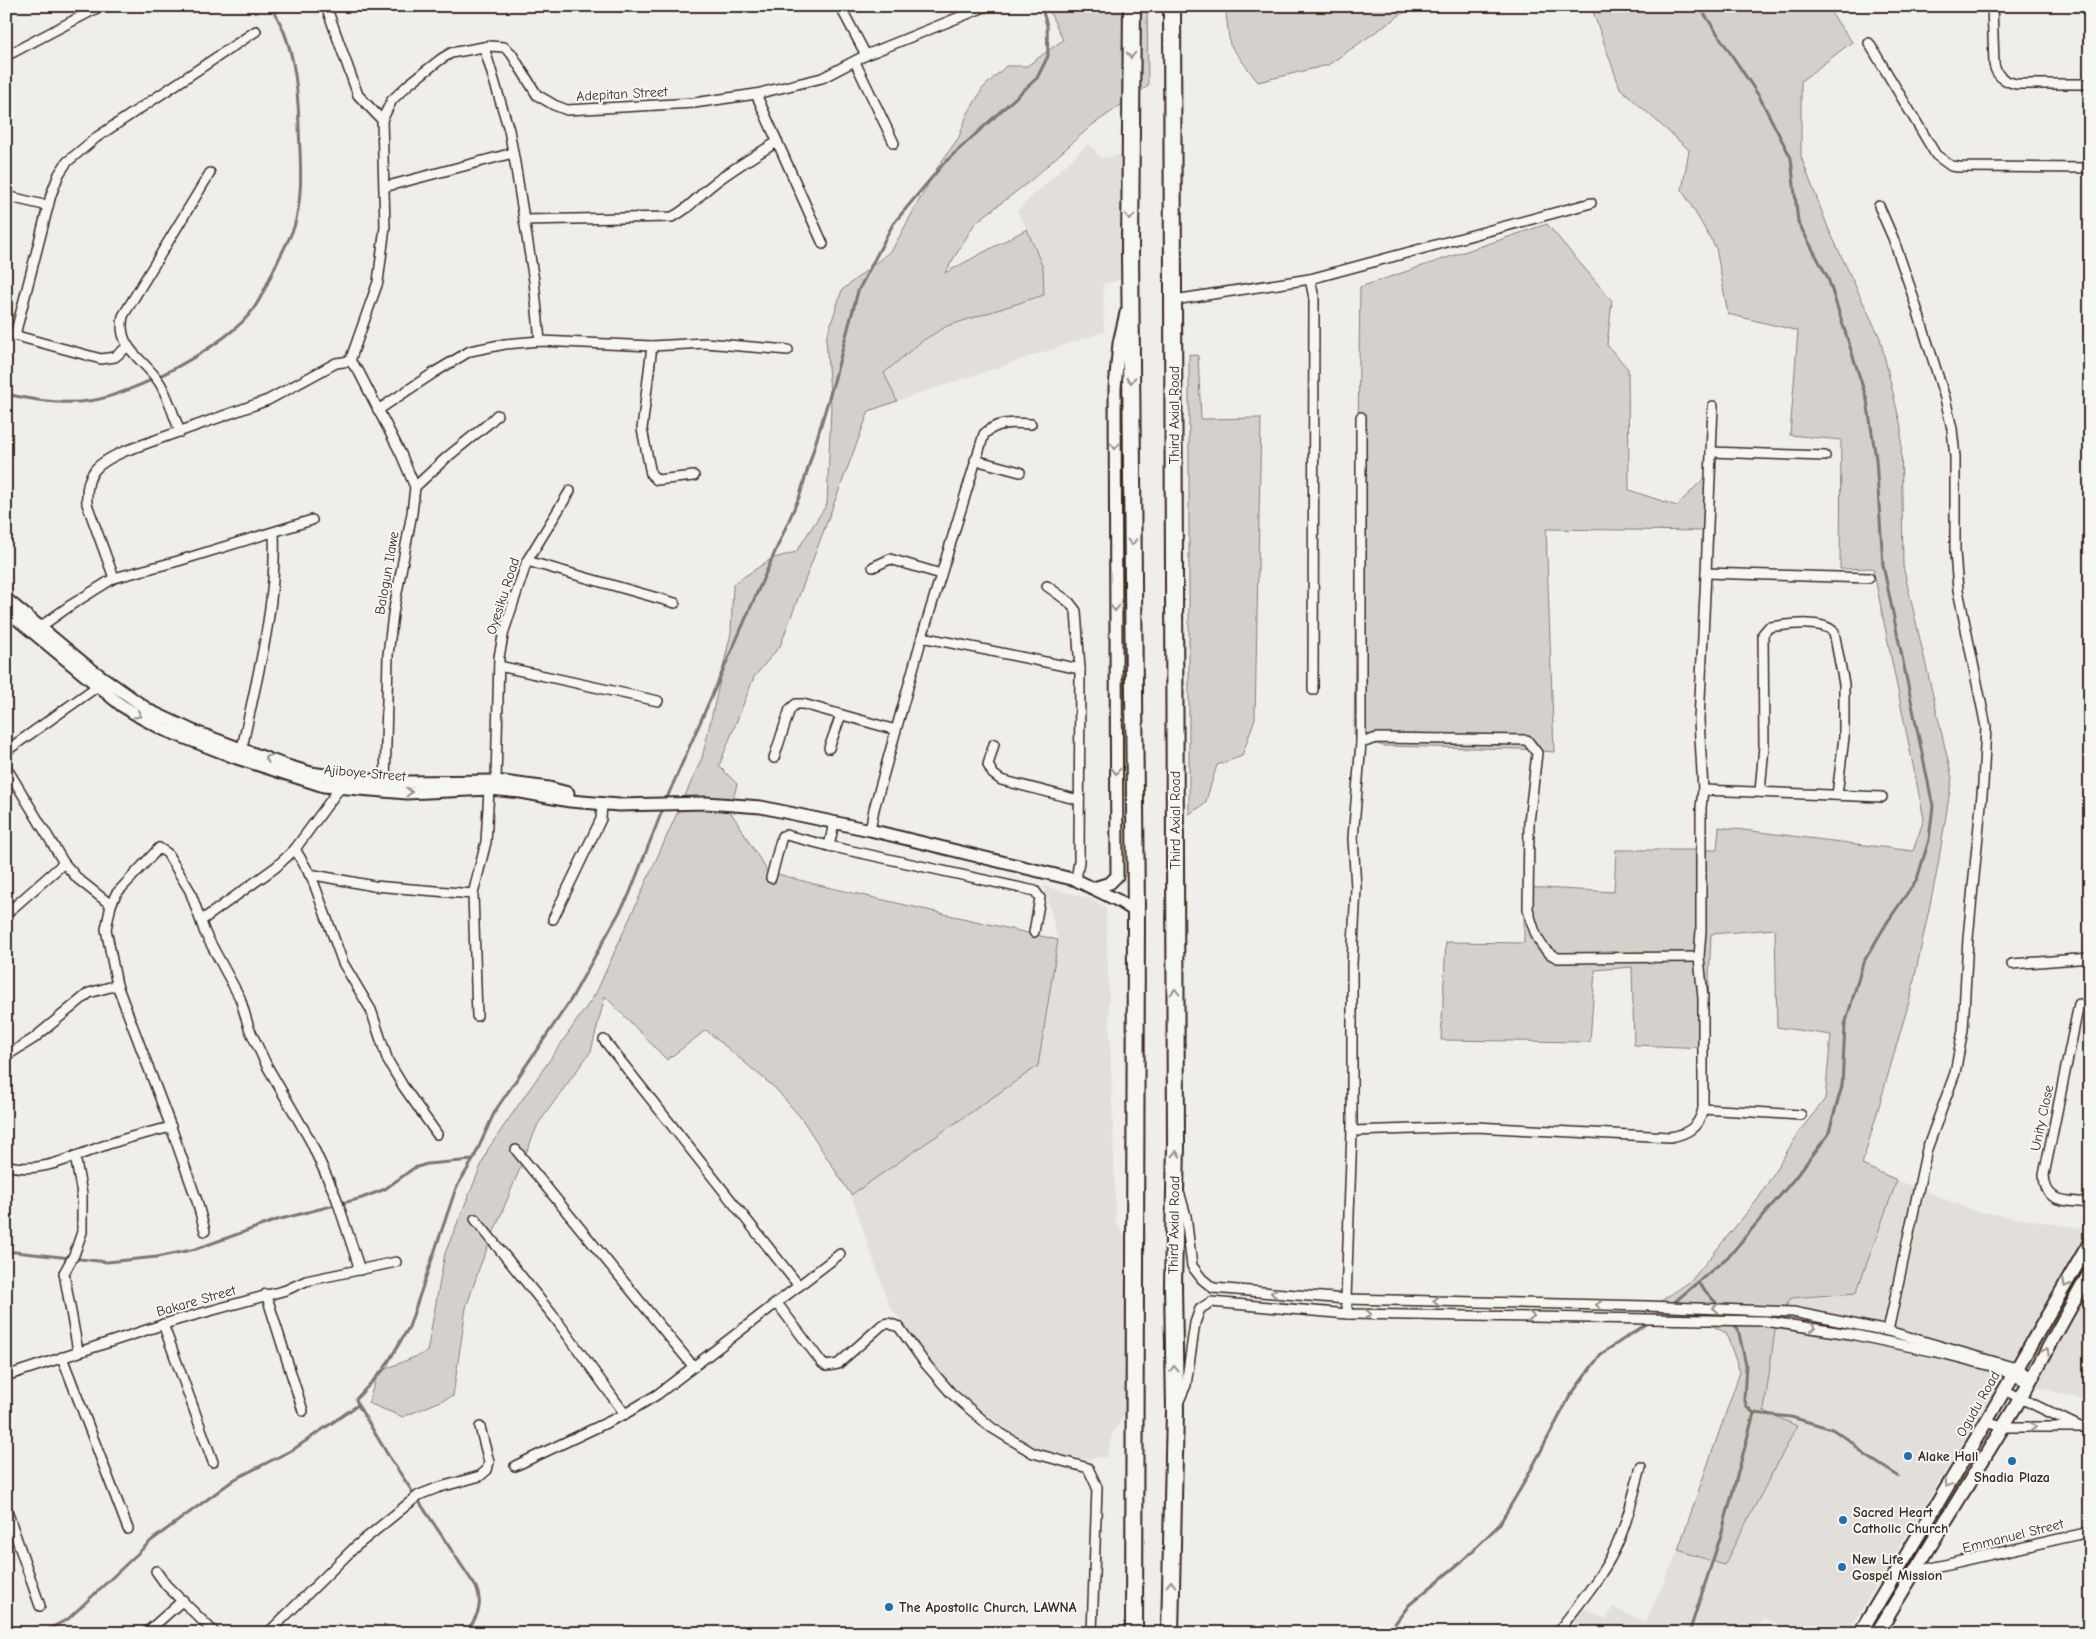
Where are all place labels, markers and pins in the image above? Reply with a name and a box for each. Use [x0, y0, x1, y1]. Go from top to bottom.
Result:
place label: Alake Hall [1918, 1448, 1978, 1465]
marker: Alake Hall [1902, 1450, 1914, 1462]
marker: Shadia Plaza [2006, 1455, 2018, 1467]
place label: Shadia Plaza [1974, 1469, 2050, 1486]
place label: Sacred Heart Catholic Church [1853, 1504, 1948, 1537]
marker: Sacred Heart Catholic Church [1837, 1514, 1849, 1526]
place label: New Life Gospel Mission [1852, 1551, 1942, 1584]
marker: New Life Gospel Mission [1836, 1561, 1848, 1573]
place label: The Apostolic Church, LAWNA [899, 1599, 1077, 1616]
marker: The Apostolic Church, LAWNA [883, 1601, 895, 1613]

